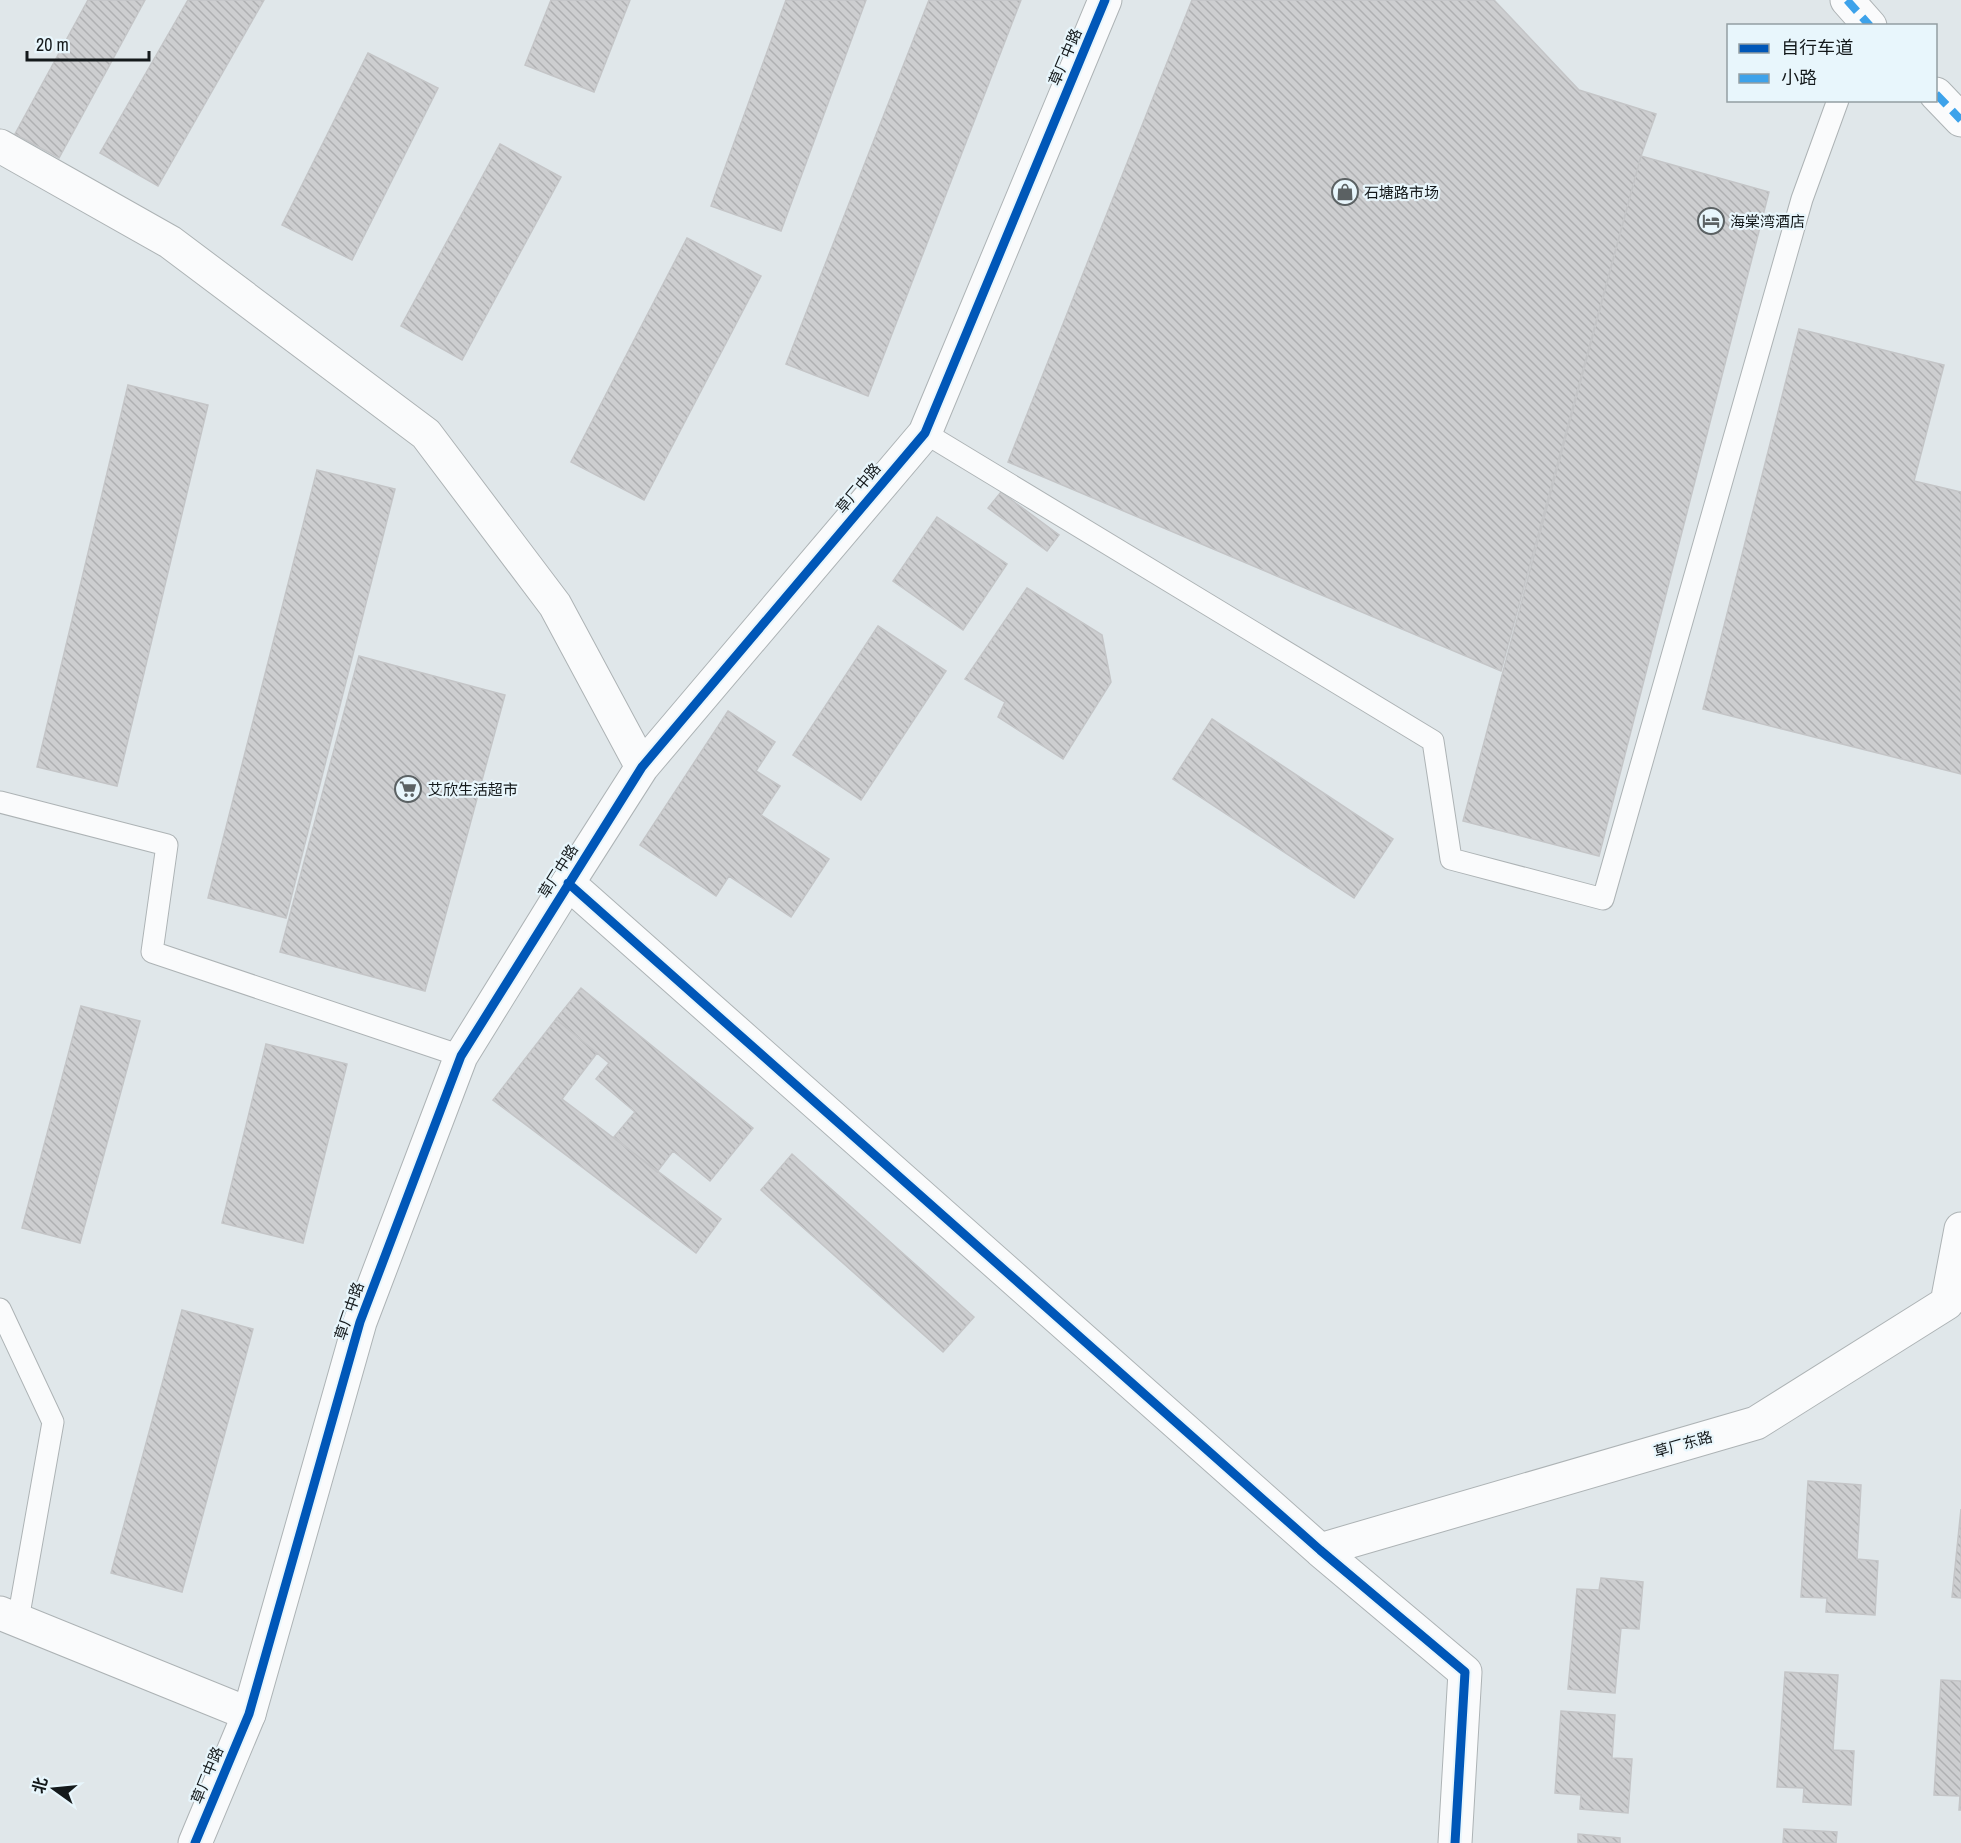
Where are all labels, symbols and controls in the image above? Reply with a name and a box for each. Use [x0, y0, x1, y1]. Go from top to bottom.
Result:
scale bar [27, 24, 148, 62]
legend [1727, 24, 1937, 102]
street label: 草厂中路 [1044, 25, 1086, 89]
text: 20 m [36, 32, 69, 57]
text: 自行车道 [1781, 35, 1853, 60]
text: 小路 [1781, 65, 1817, 90]
shop icon: 石塘路市场 [1330, 177, 1360, 207]
place label: 石塘路市场 [1364, 182, 1439, 203]
hotel icon: 海棠湾酒店 [1696, 206, 1726, 236]
place label: 海棠湾酒店 [1730, 211, 1805, 232]
street label: 草厂中路 [831, 458, 885, 518]
supermarket icon: 艾欣生活超市 [393, 774, 423, 804]
place label: 艾欣生活超市 [428, 779, 518, 800]
street label: 草厂中路 [533, 840, 583, 902]
street label: 草厂中路 [329, 1279, 369, 1343]
street label: 草厂东路 [1651, 1426, 1715, 1462]
street label: 草厂中路 [186, 1743, 228, 1807]
north arrow [24, 1759, 84, 1819]
text: 北 [27, 1775, 52, 1796]

